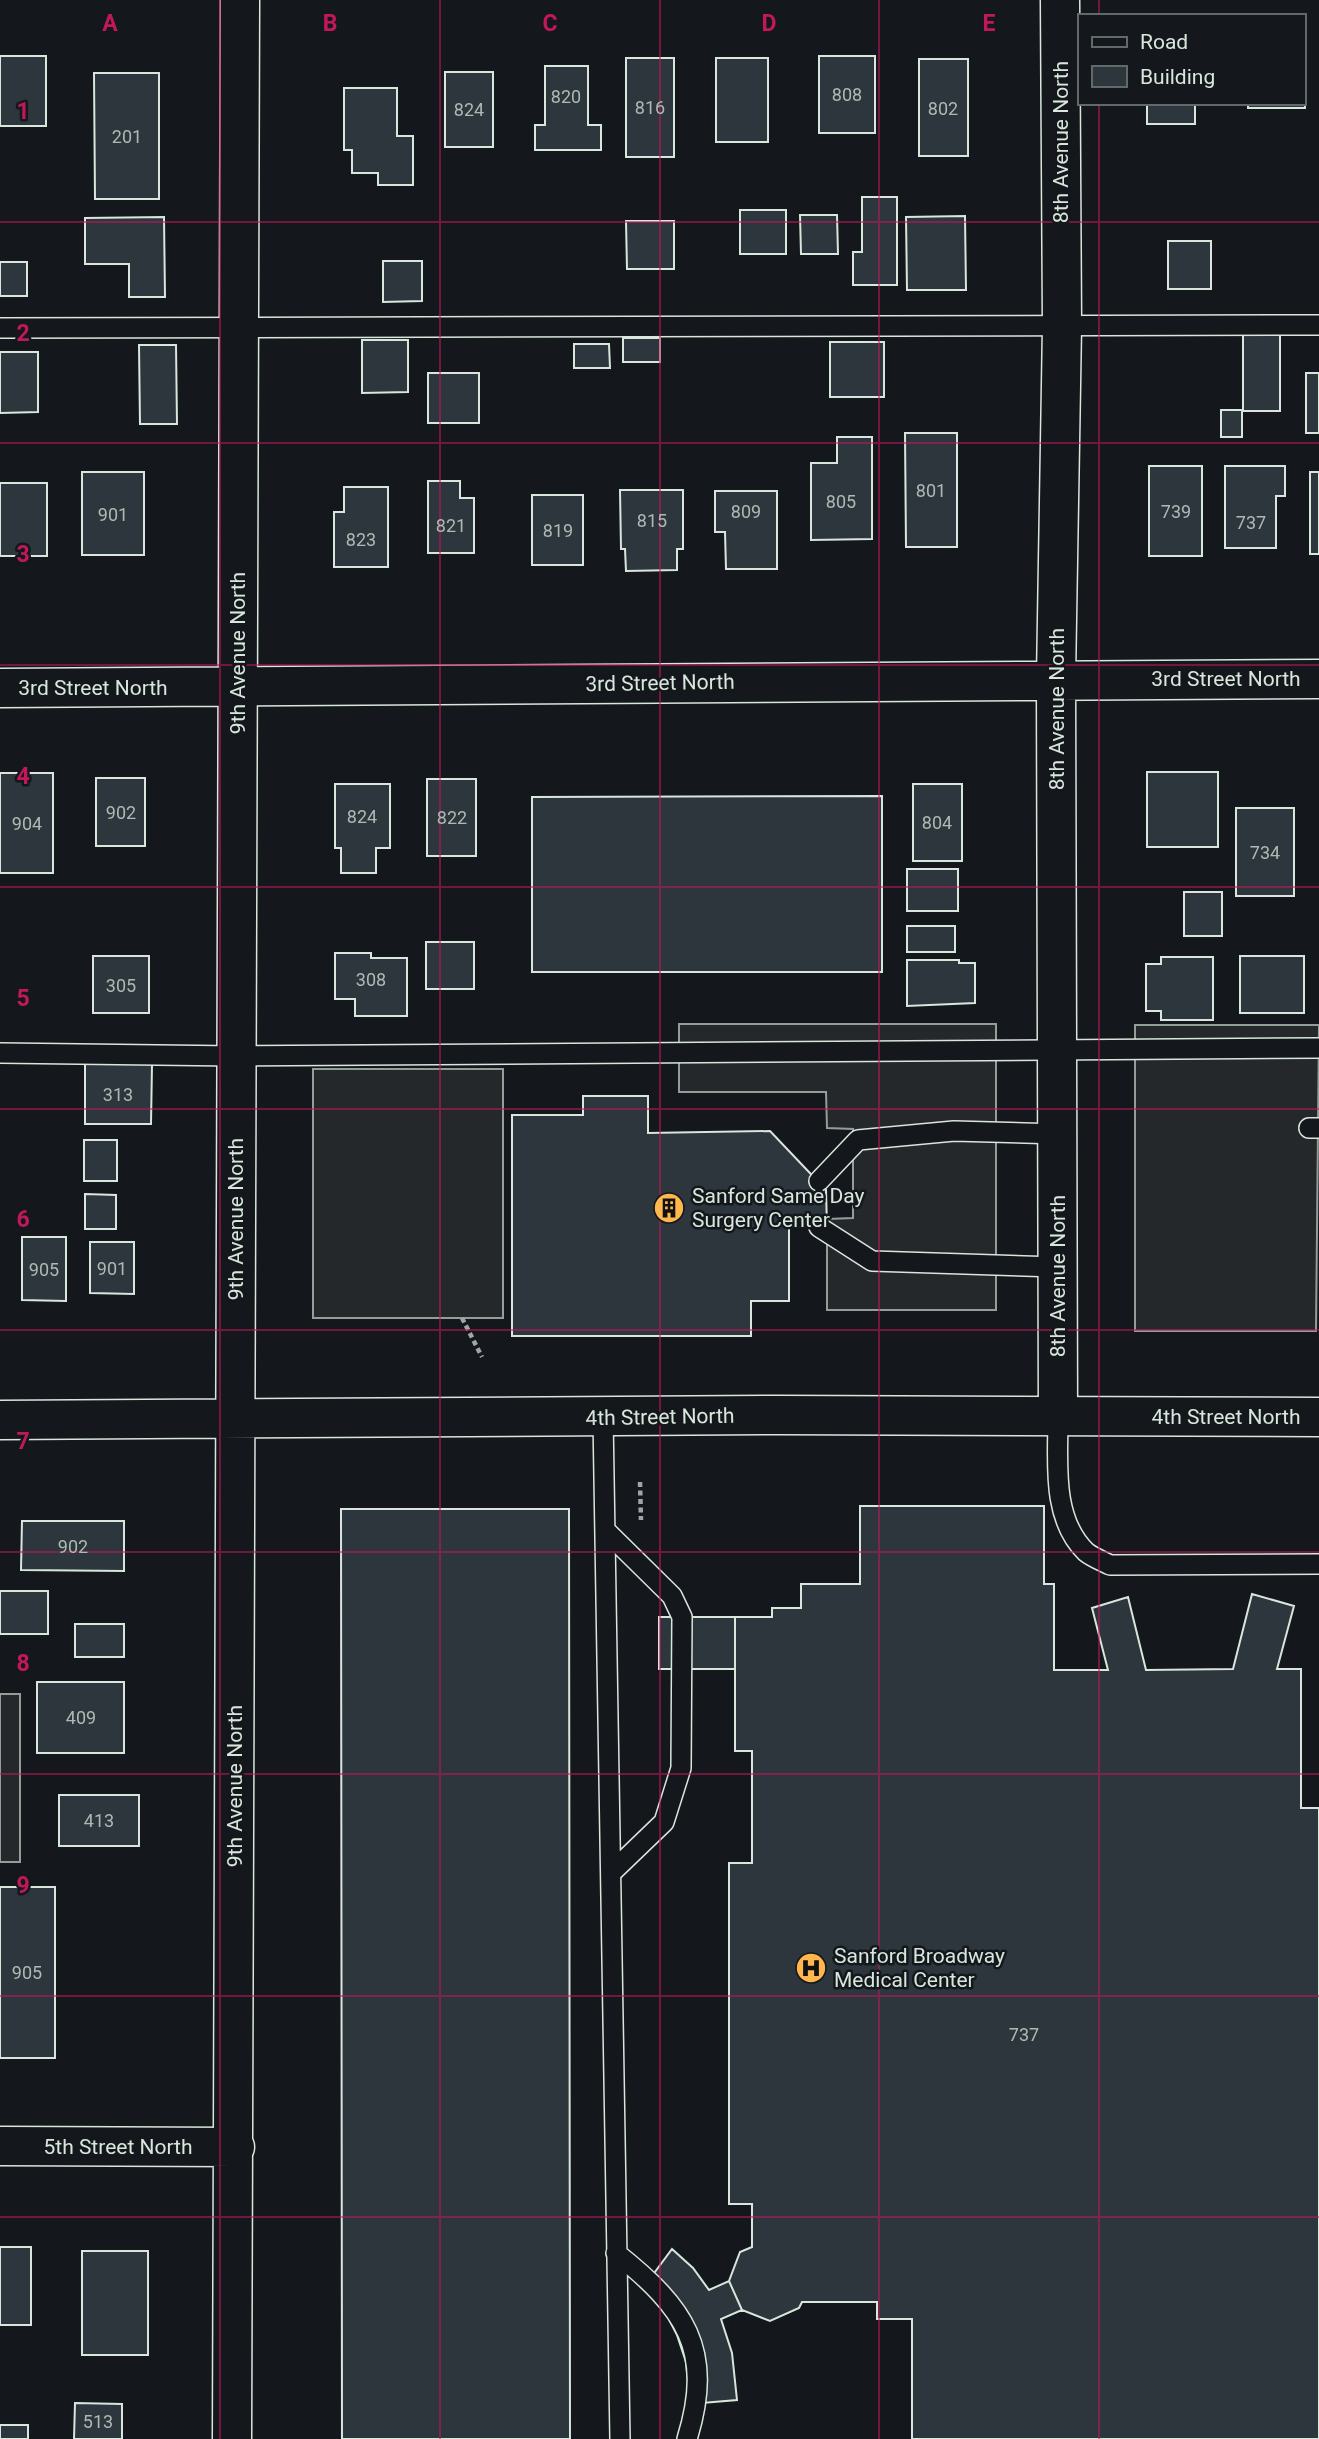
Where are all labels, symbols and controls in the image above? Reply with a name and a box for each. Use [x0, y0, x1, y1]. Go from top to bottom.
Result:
text: A [102, 10, 118, 37]
text: B [323, 10, 337, 37]
text: C [542, 10, 558, 37]
text: D [762, 10, 776, 37]
text: E [983, 10, 996, 37]
legend [1078, 14, 1305, 105]
text: Road [1140, 30, 1188, 54]
street label: 8th Avenue North [1049, 61, 1073, 223]
text: Building [1140, 65, 1215, 89]
house number: 808 [832, 84, 862, 105]
house number: 820 [551, 86, 581, 107]
house number: 816 [635, 97, 665, 118]
text: 1 [16, 98, 30, 125]
house number: 802 [928, 98, 958, 119]
house number: 824 [454, 99, 484, 120]
house number: 201 [112, 126, 142, 147]
text: 2 [16, 320, 30, 347]
house number: 801 [916, 480, 946, 501]
house number: 805 [826, 491, 856, 512]
house number: 809 [731, 501, 761, 522]
house number: 739 [1161, 501, 1191, 522]
house number: 901 [98, 504, 128, 525]
house number: 815 [637, 510, 667, 531]
house number: 737 [1236, 512, 1266, 533]
house number: 821 [436, 515, 466, 536]
house number: 819 [543, 520, 573, 541]
house number: 823 [346, 529, 376, 550]
text: 3 [16, 541, 30, 568]
street label: 9th Avenue North [226, 572, 250, 734]
street label: 8th Avenue North [1045, 628, 1069, 790]
street label: 3rd Street North [1151, 667, 1301, 691]
street label: 3rd Street North [585, 670, 735, 696]
street label: 3rd Street North [18, 676, 168, 700]
text: 4 [16, 763, 30, 790]
house number: 902 [106, 802, 136, 823]
house number: 824 [347, 806, 377, 827]
house number: 822 [437, 807, 467, 828]
house number: 804 [922, 812, 952, 833]
house number: 904 [12, 813, 42, 834]
house number: 734 [1250, 842, 1280, 863]
house number: 308 [356, 969, 386, 990]
house number: 305 [106, 975, 136, 996]
text: 5 [16, 985, 30, 1012]
house number: 313 [103, 1084, 133, 1105]
street label: 9th Avenue North [224, 1138, 248, 1300]
place label: Sanford Same Day Surgery Center [692, 1184, 864, 1232]
building icon: Sanford Same Day Surgery Center [652, 1191, 686, 1225]
street label: 8th Avenue North [1046, 1195, 1070, 1357]
text: 6 [16, 1206, 30, 1233]
house number: 901 [97, 1258, 127, 1279]
house number: 905 [29, 1259, 59, 1280]
street label: 4th Street North [585, 1404, 735, 1430]
street label: 4th Street North [1151, 1405, 1301, 1429]
text: 7 [16, 1428, 30, 1455]
house number: 902 [58, 1536, 88, 1557]
text: 8 [16, 1650, 30, 1677]
street label: 9th Avenue North [223, 1705, 247, 1867]
house number: 409 [66, 1707, 96, 1728]
house number: 413 [84, 1810, 114, 1831]
text: 9 [16, 1872, 30, 1899]
place label: Sanford Broadway Medical Center [834, 1944, 1005, 1992]
hospital icon: Sanford Broadway Medical Center [794, 1951, 828, 1985]
house number: 905 [12, 1962, 42, 1983]
house number: 737 [1009, 2024, 1039, 2045]
street label: 5th Street North [43, 2135, 193, 2159]
house number: 513 [83, 2411, 113, 2432]

